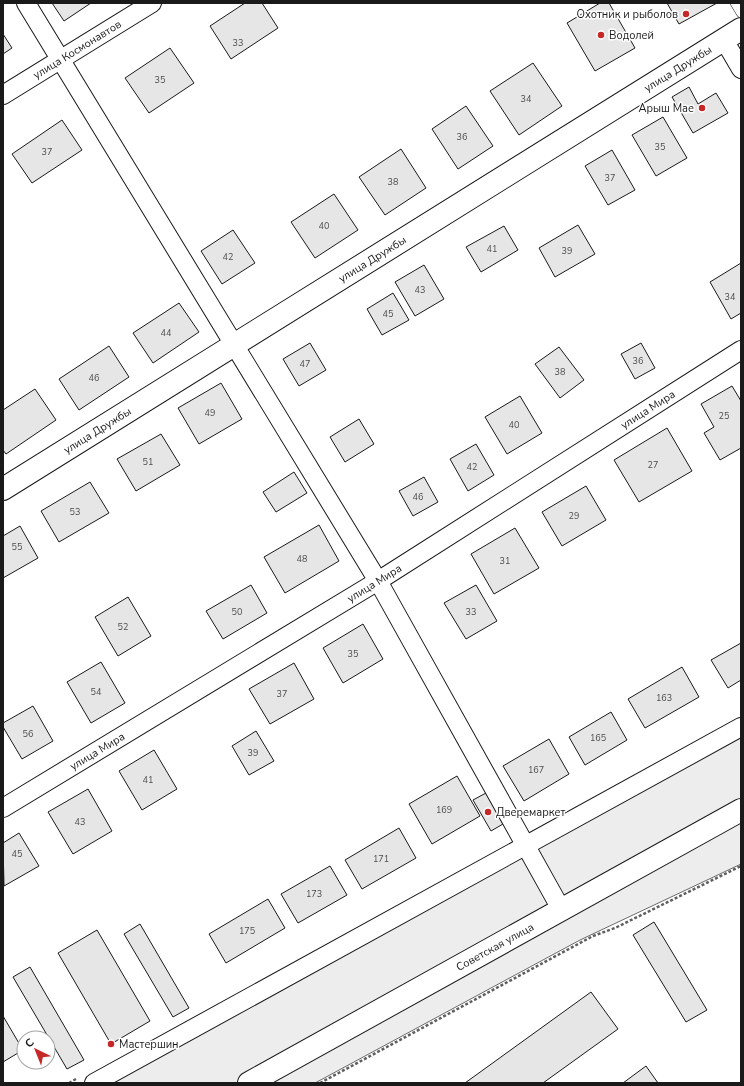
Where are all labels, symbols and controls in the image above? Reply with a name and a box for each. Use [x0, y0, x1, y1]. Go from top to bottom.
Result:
place label: Охотник и рыболов [576, 7, 678, 22]
marker: Охотник и рыболов [681, 9, 691, 19]
street label: улица Космонавтов [30, 17, 124, 83]
place label: Водолей [609, 28, 654, 43]
marker: Водолей [596, 30, 606, 40]
house number: 33 [233, 37, 243, 49]
street label: улица Дружбы [641, 42, 715, 96]
house number: 35 [155, 74, 165, 86]
house number: 34 [521, 93, 532, 105]
place label: Арыш Мае [639, 101, 694, 116]
marker: Арыш Мае [697, 103, 707, 113]
house number: 36 [457, 131, 467, 143]
house number: 35 [655, 141, 665, 153]
house number: 37 [42, 146, 52, 158]
house number: 37 [605, 172, 615, 184]
house number: 38 [388, 176, 398, 188]
house number: 40 [319, 220, 329, 232]
street label: улица Дружбы [336, 233, 409, 286]
house number: 41 [487, 243, 497, 255]
house number: 39 [562, 245, 572, 257]
house number: 42 [223, 251, 233, 263]
house number: 43 [415, 284, 425, 296]
house number: 34 [725, 291, 736, 303]
house number: 45 [383, 308, 393, 320]
house number: 44 [161, 327, 172, 339]
house number: 36 [633, 355, 643, 367]
house number: 47 [300, 358, 310, 370]
house number: 38 [555, 366, 565, 378]
house number: 46 [89, 372, 99, 384]
street label: улица Мира [618, 387, 678, 433]
street label: улица Дружбы [61, 404, 134, 458]
house number: 49 [205, 407, 215, 419]
house number: 25 [719, 410, 729, 422]
house number: 40 [509, 419, 519, 431]
house number: 51 [143, 456, 153, 468]
house number: 27 [648, 459, 658, 471]
house number: 42 [467, 461, 477, 473]
house number: 46 [413, 491, 423, 503]
house number: 53 [70, 506, 80, 518]
house number: 29 [569, 510, 579, 522]
house number: 55 [12, 541, 22, 553]
house number: 48 [297, 553, 307, 565]
house number: 31 [500, 555, 510, 567]
street label: улица Мира [344, 561, 405, 606]
house number: 50 [232, 606, 242, 618]
house number: 33 [466, 606, 476, 618]
house number: 52 [118, 621, 128, 633]
house number: 35 [348, 648, 358, 660]
house number: 54 [91, 686, 102, 698]
house number: 37 [277, 688, 287, 700]
house number: 163 [656, 692, 672, 704]
house number: 56 [23, 728, 33, 740]
street label: улица Мира [67, 729, 128, 774]
house number: 165 [590, 732, 606, 744]
house number: 39 [248, 747, 258, 759]
house number: 167 [528, 764, 544, 776]
house number: 41 [143, 774, 153, 786]
house number: 169 [436, 804, 452, 816]
place label: Дверемаркет [496, 805, 565, 820]
marker: Дверемаркет [483, 807, 493, 817]
house number: 43 [75, 816, 85, 828]
house number: 45 [12, 848, 22, 860]
house number: 171 [373, 853, 389, 865]
house number: 173 [306, 888, 322, 900]
street label: Советская улица [453, 919, 537, 975]
house number: 175 [239, 925, 255, 937]
north arrow [16, 1030, 56, 1070]
text: С [22, 1035, 38, 1051]
place label: Мастершин [119, 1037, 179, 1052]
marker: Мастершин [106, 1039, 116, 1049]

